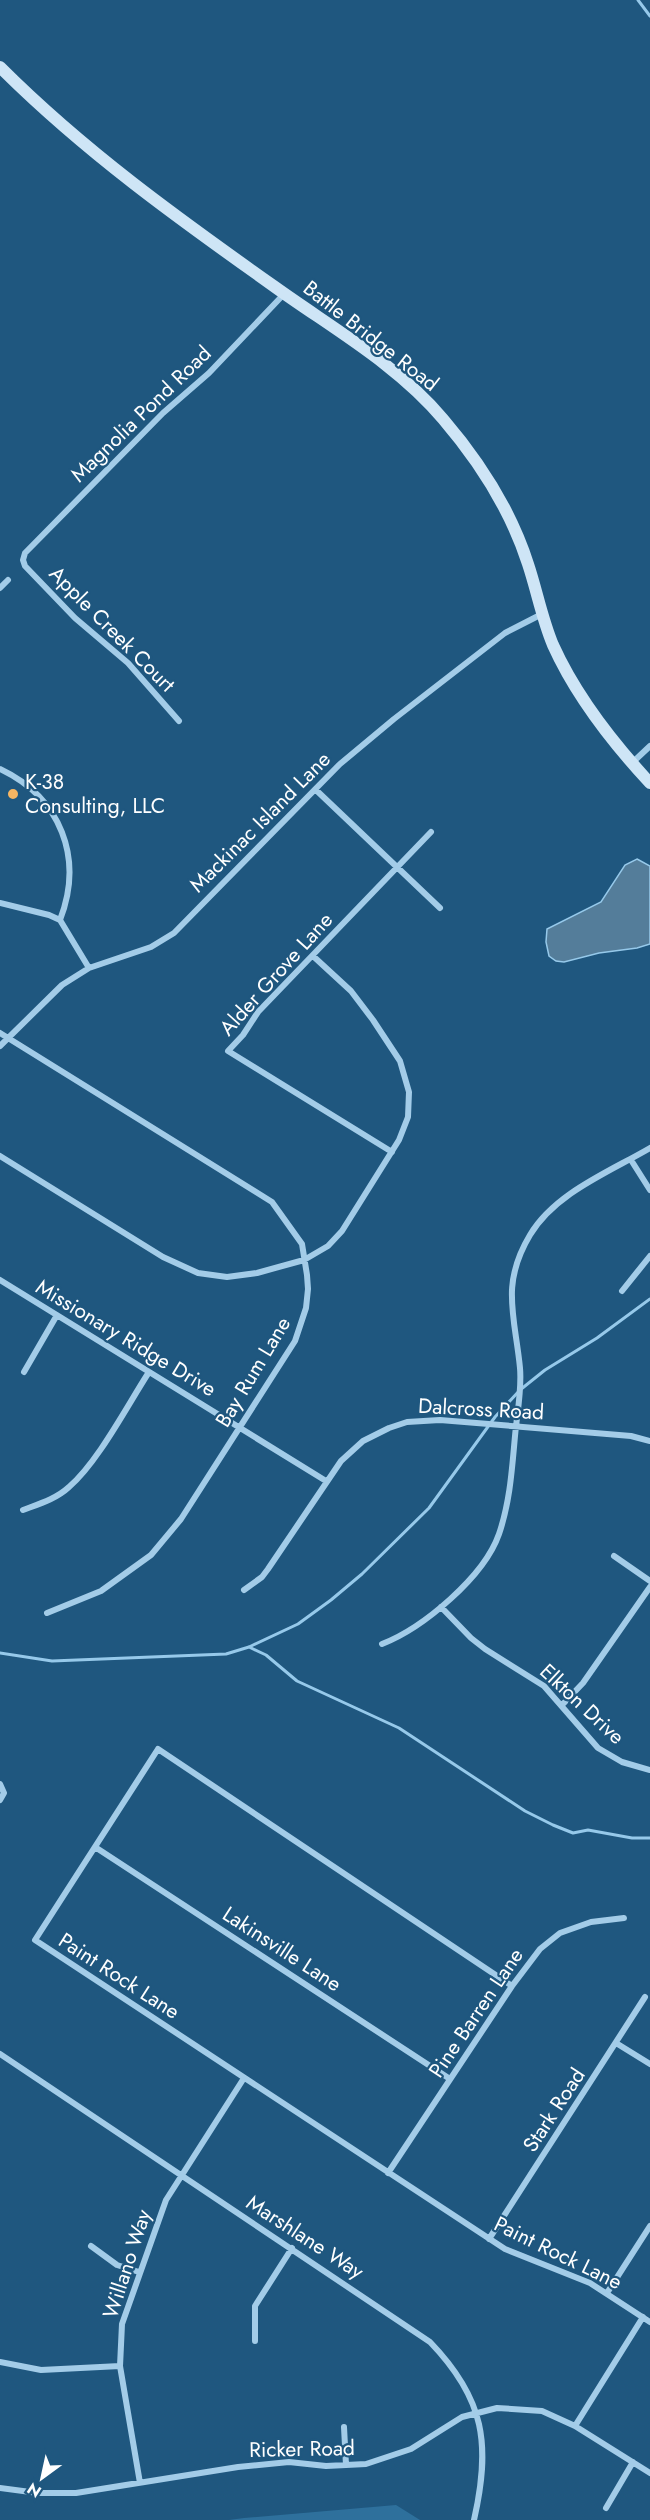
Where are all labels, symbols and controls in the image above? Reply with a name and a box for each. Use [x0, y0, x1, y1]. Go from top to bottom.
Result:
street label: Battle Bridge Road [297, 274, 445, 398]
street label: Magnolia Pond Road [64, 339, 218, 489]
street label: Apple Creek Court [42, 559, 182, 699]
street label: Mackinac Island Lane [183, 745, 337, 899]
place label: K-38 Consulting, LLC [25, 767, 165, 821]
marker: K-38 Consulting, LLC [6, 787, 20, 801]
street label: Alder Grove Lane [212, 906, 340, 1042]
street label: Missionary Ridge Drive [30, 1272, 222, 1404]
street label: Bay Rum Lane [208, 1311, 298, 1433]
street label: Dalcross Road [417, 1391, 545, 1427]
street label: Elkton Drive [533, 1657, 631, 1751]
street label: Lakinsville Lane [217, 1899, 348, 1999]
street label: Paint Rock Lane [53, 1926, 186, 2027]
street label: Pine Barren Lane [421, 1942, 531, 2084]
street label: Stark Road [516, 2062, 592, 2158]
street label: Marshlane Way [240, 2188, 370, 2287]
street label: Willano Way [95, 2205, 159, 2322]
street label: Paint Rock Lane [489, 2209, 627, 2297]
street label: Ricker Road [249, 2433, 355, 2465]
north arrow [12, 2448, 72, 2508]
text: N [23, 2477, 46, 2503]

